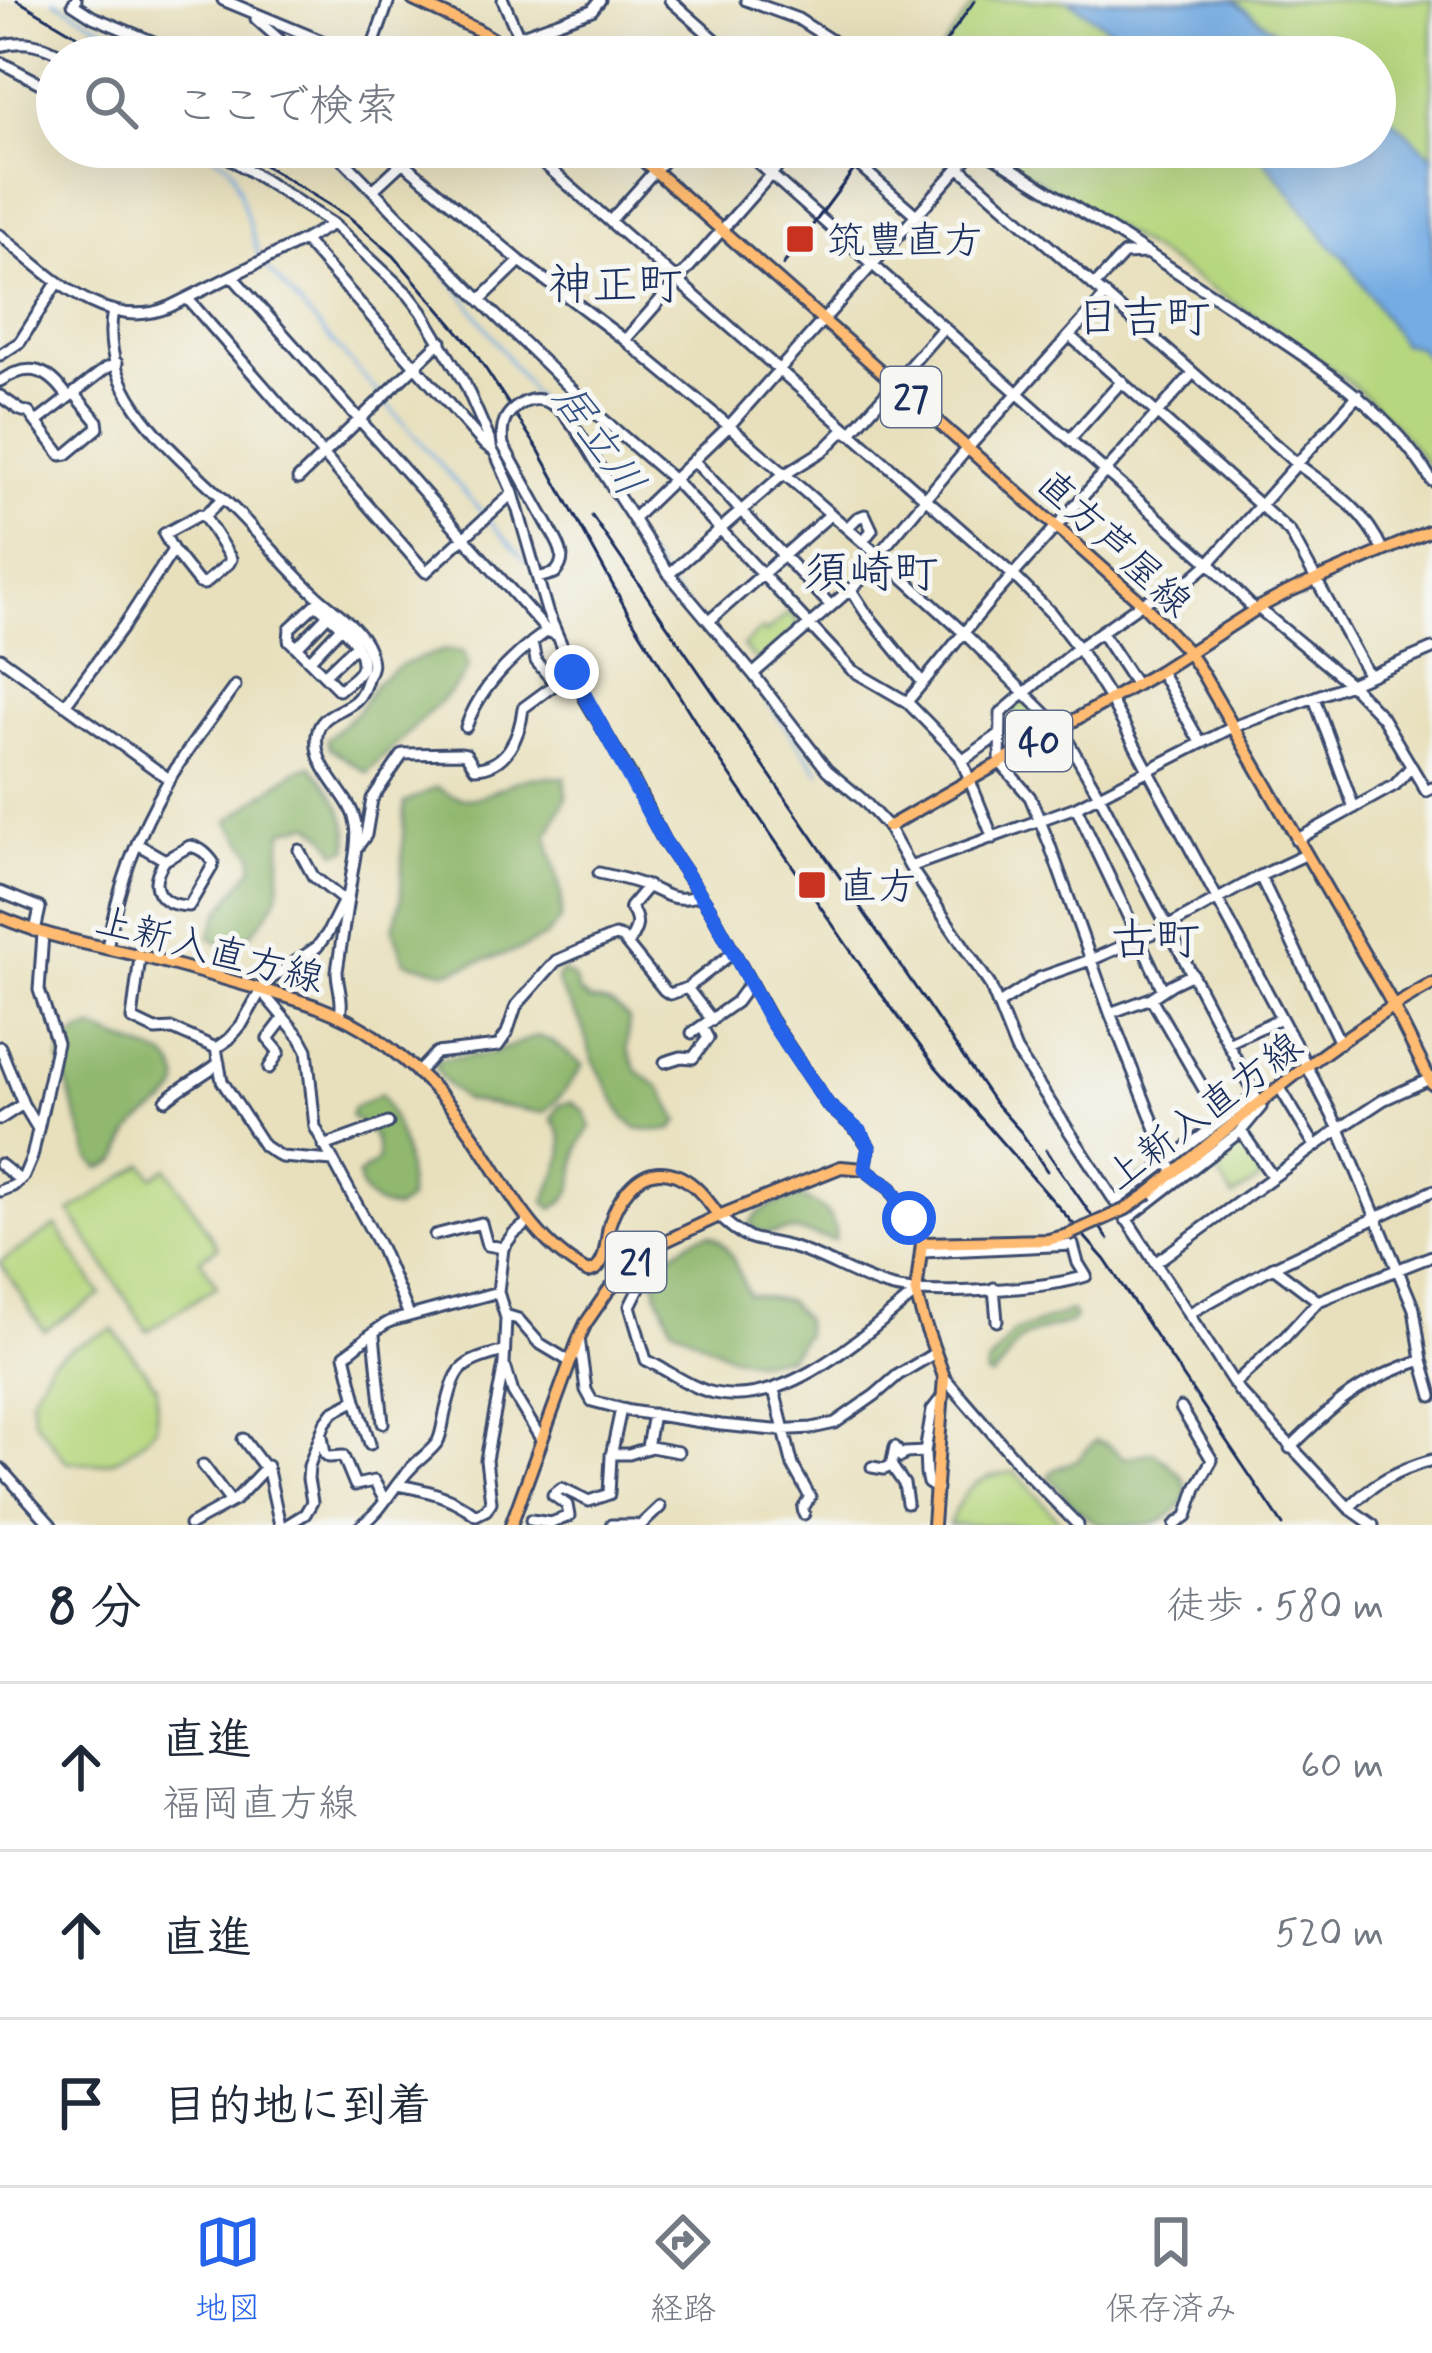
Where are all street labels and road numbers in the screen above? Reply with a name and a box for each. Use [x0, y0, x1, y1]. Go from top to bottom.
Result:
road number: 27 [881, 367, 941, 427]
street label: 直方芦屋線 [1024, 459, 1201, 630]
road number: 40 [1006, 711, 1072, 771]
street label: 上新入直方線 [89, 896, 329, 1006]
street label: 上新入直方線 [1096, 1022, 1314, 1204]
road number: 21 [606, 1232, 666, 1292]

